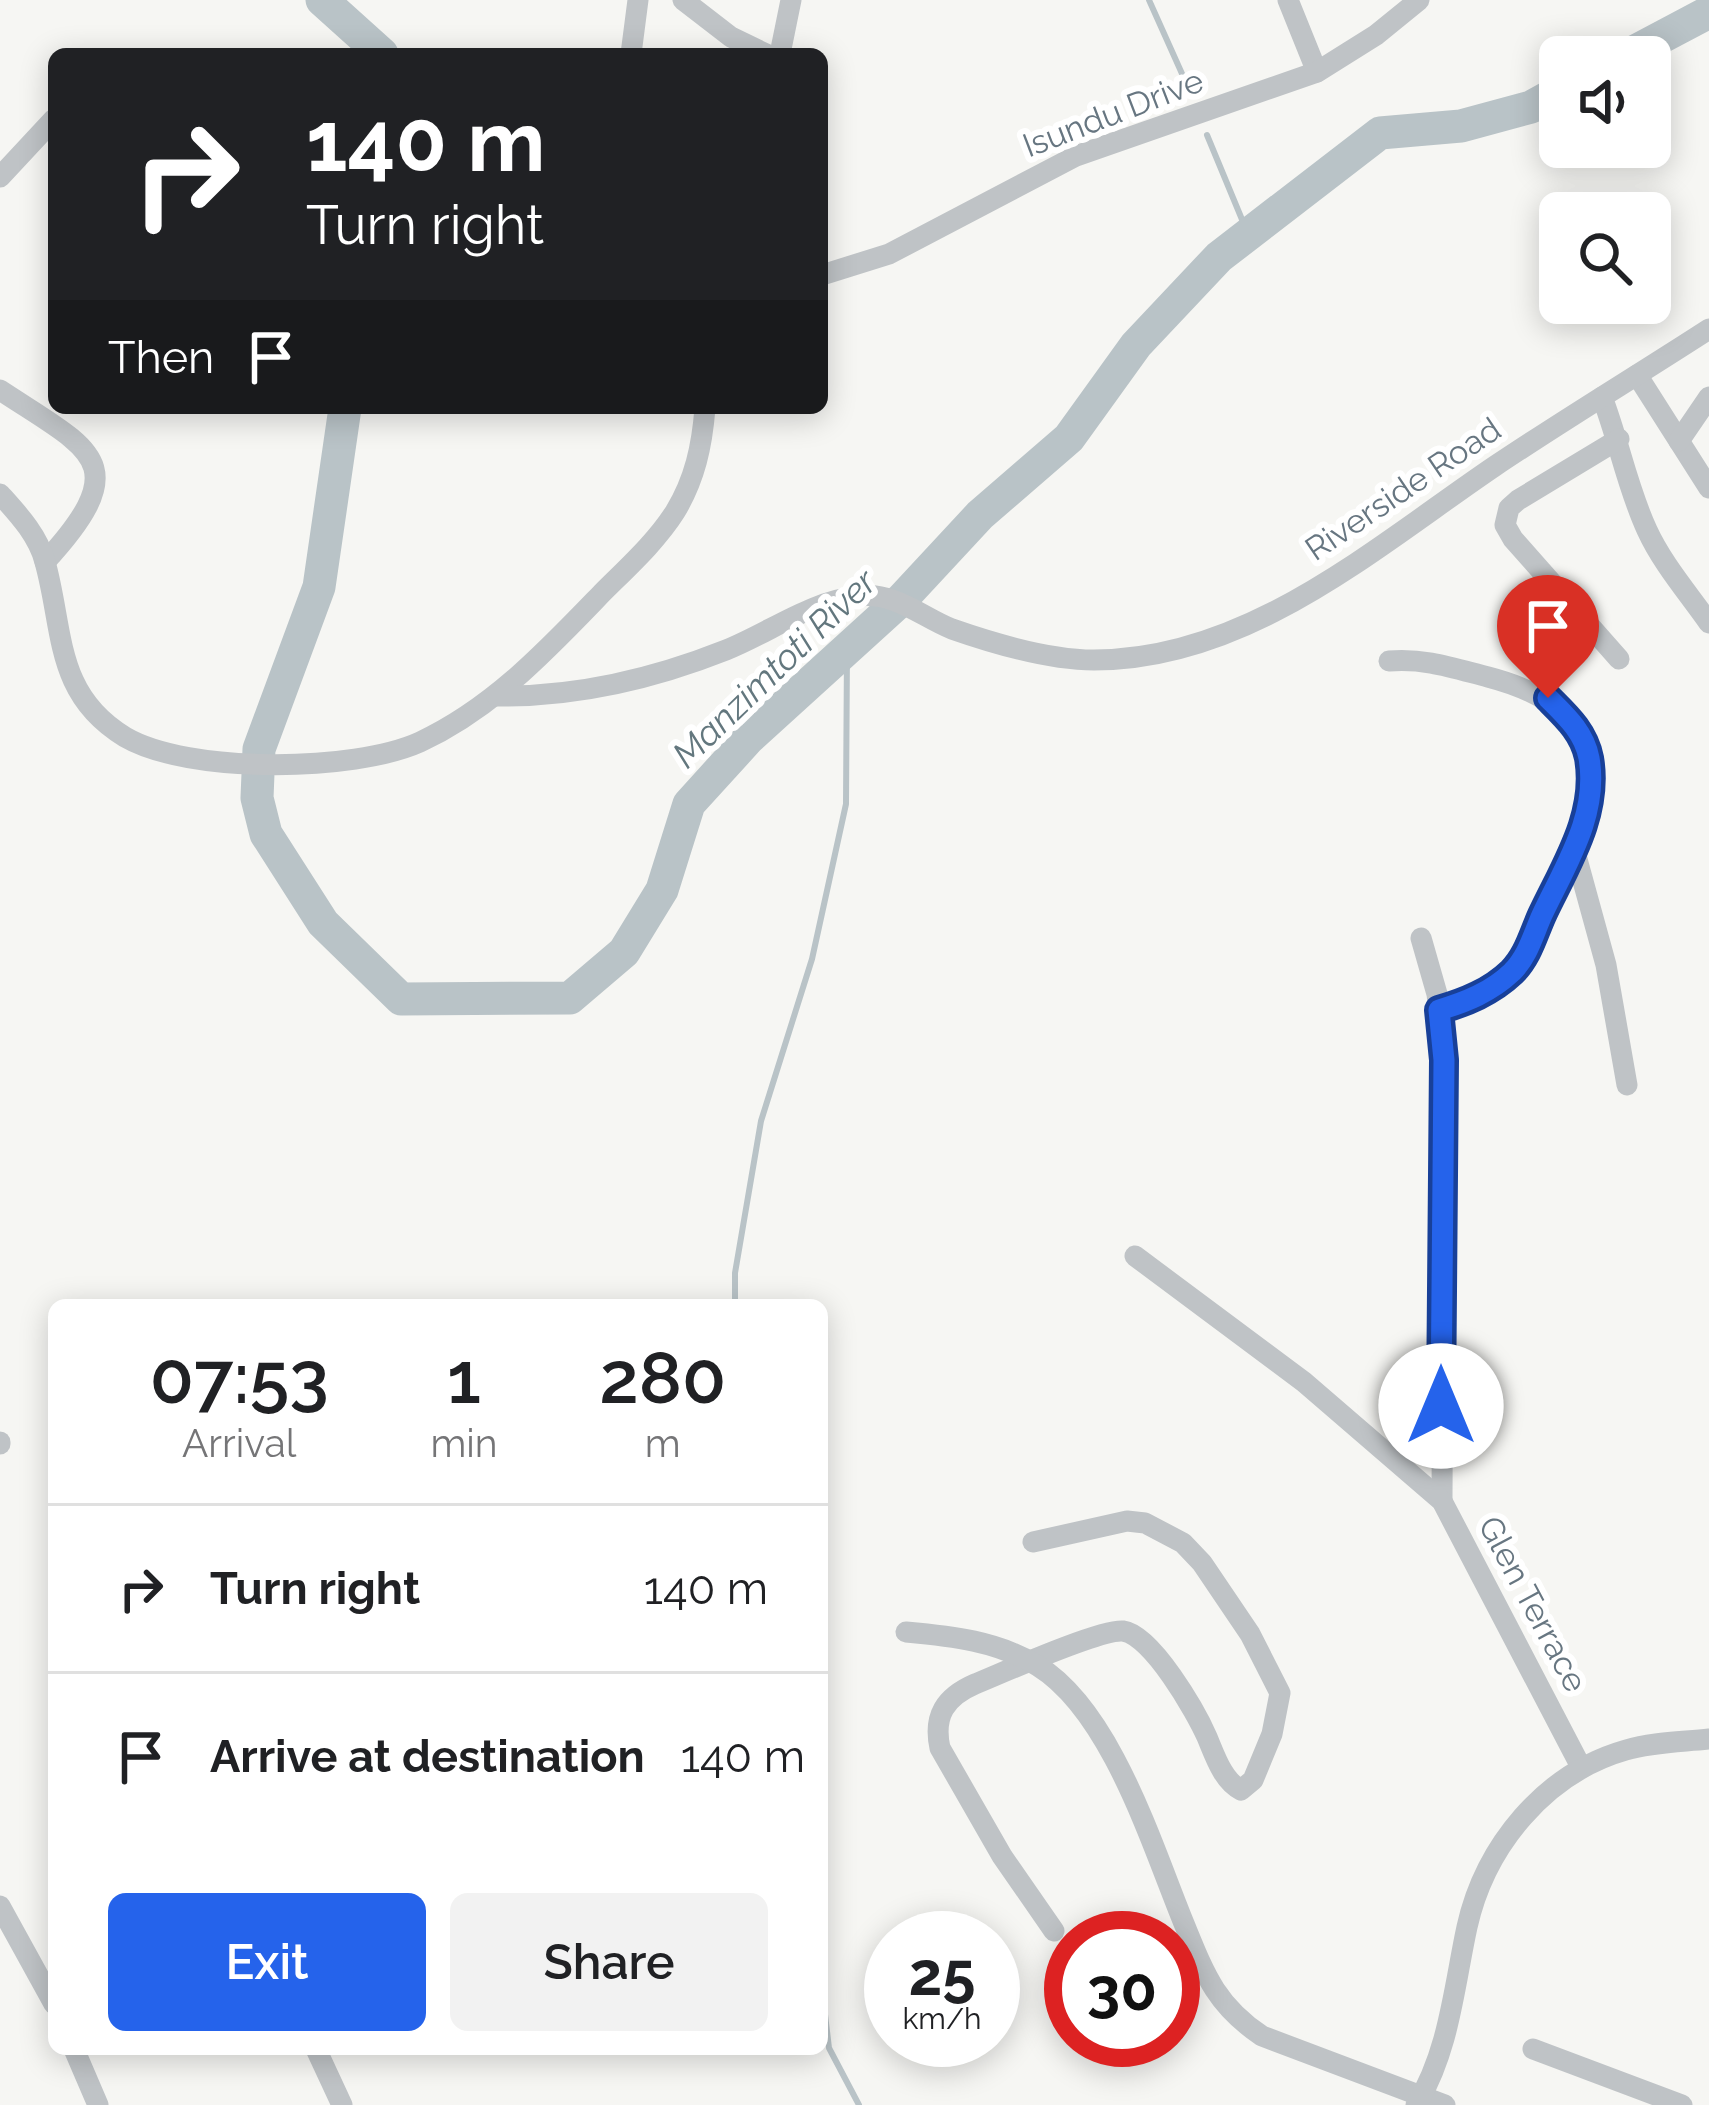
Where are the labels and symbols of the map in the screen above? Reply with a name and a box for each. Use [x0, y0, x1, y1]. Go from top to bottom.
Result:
street label: Isundu Drive [1017, 61, 1209, 165]
street label: Riverside Road [1298, 409, 1508, 569]
water label: Manzimtoti River [664, 559, 885, 776]
pin [1497, 575, 1599, 698]
position arrow [1378, 1343, 1504, 1469]
street label: Glen Terrace [1471, 1510, 1595, 1698]
speed limit sign: 30 [1044, 1911, 1200, 2067]

